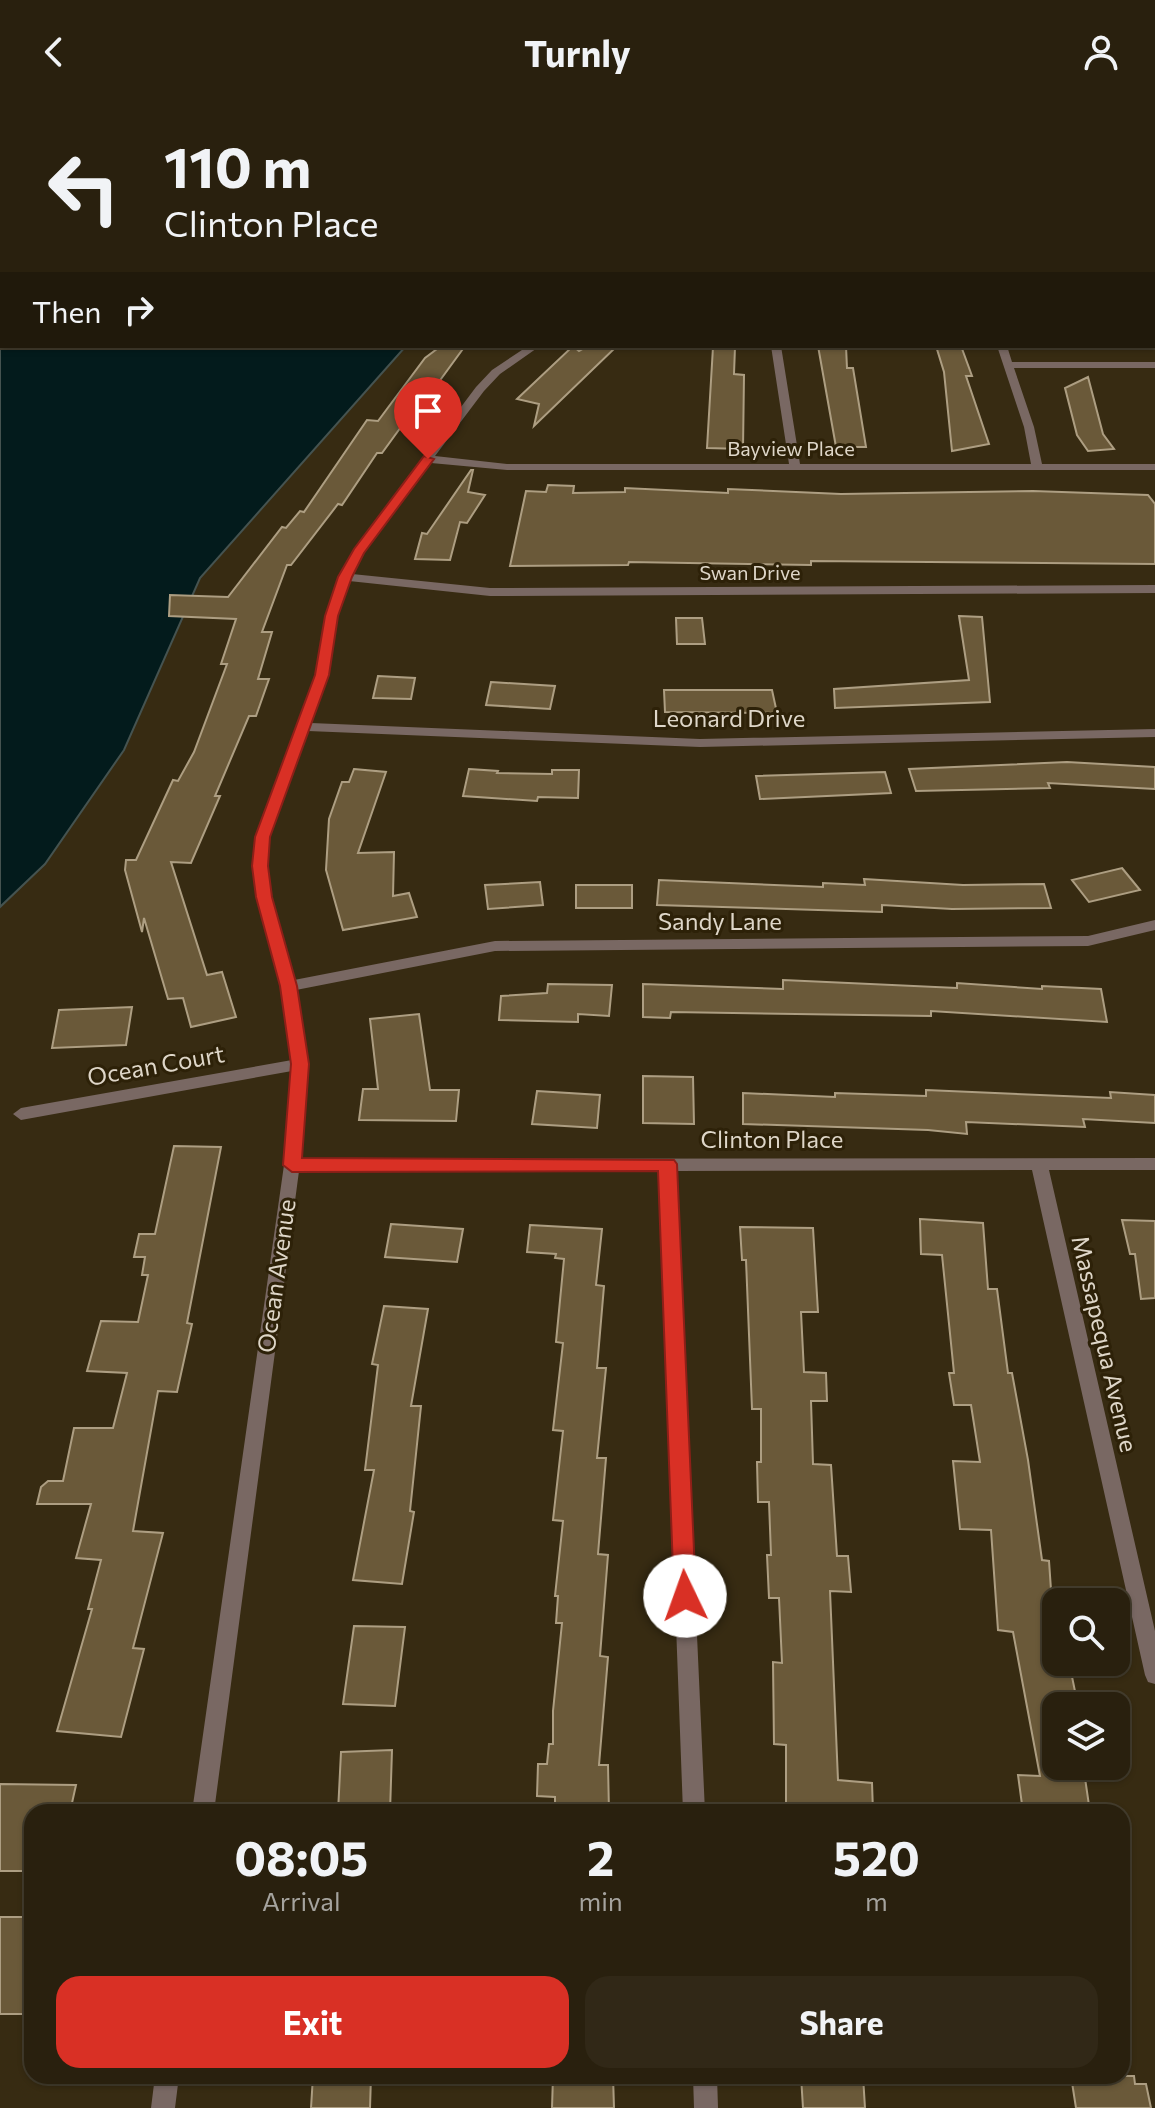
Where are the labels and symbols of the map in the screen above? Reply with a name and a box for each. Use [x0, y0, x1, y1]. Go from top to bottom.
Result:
pin [394, 377, 462, 459]
street label: Bayview Place [727, 436, 855, 460]
street label: Swan Drive [699, 560, 801, 584]
street label: Leonard Drive [653, 703, 805, 732]
street label: Sandy Lane [658, 906, 782, 935]
street label: Ocean Court [85, 1038, 227, 1091]
street label: Clinton Place [700, 1124, 844, 1153]
street label: Ocean Avenue [250, 1197, 301, 1355]
street label: Massapequa Avenue [1066, 1233, 1144, 1455]
position arrow [643, 1554, 727, 1638]

